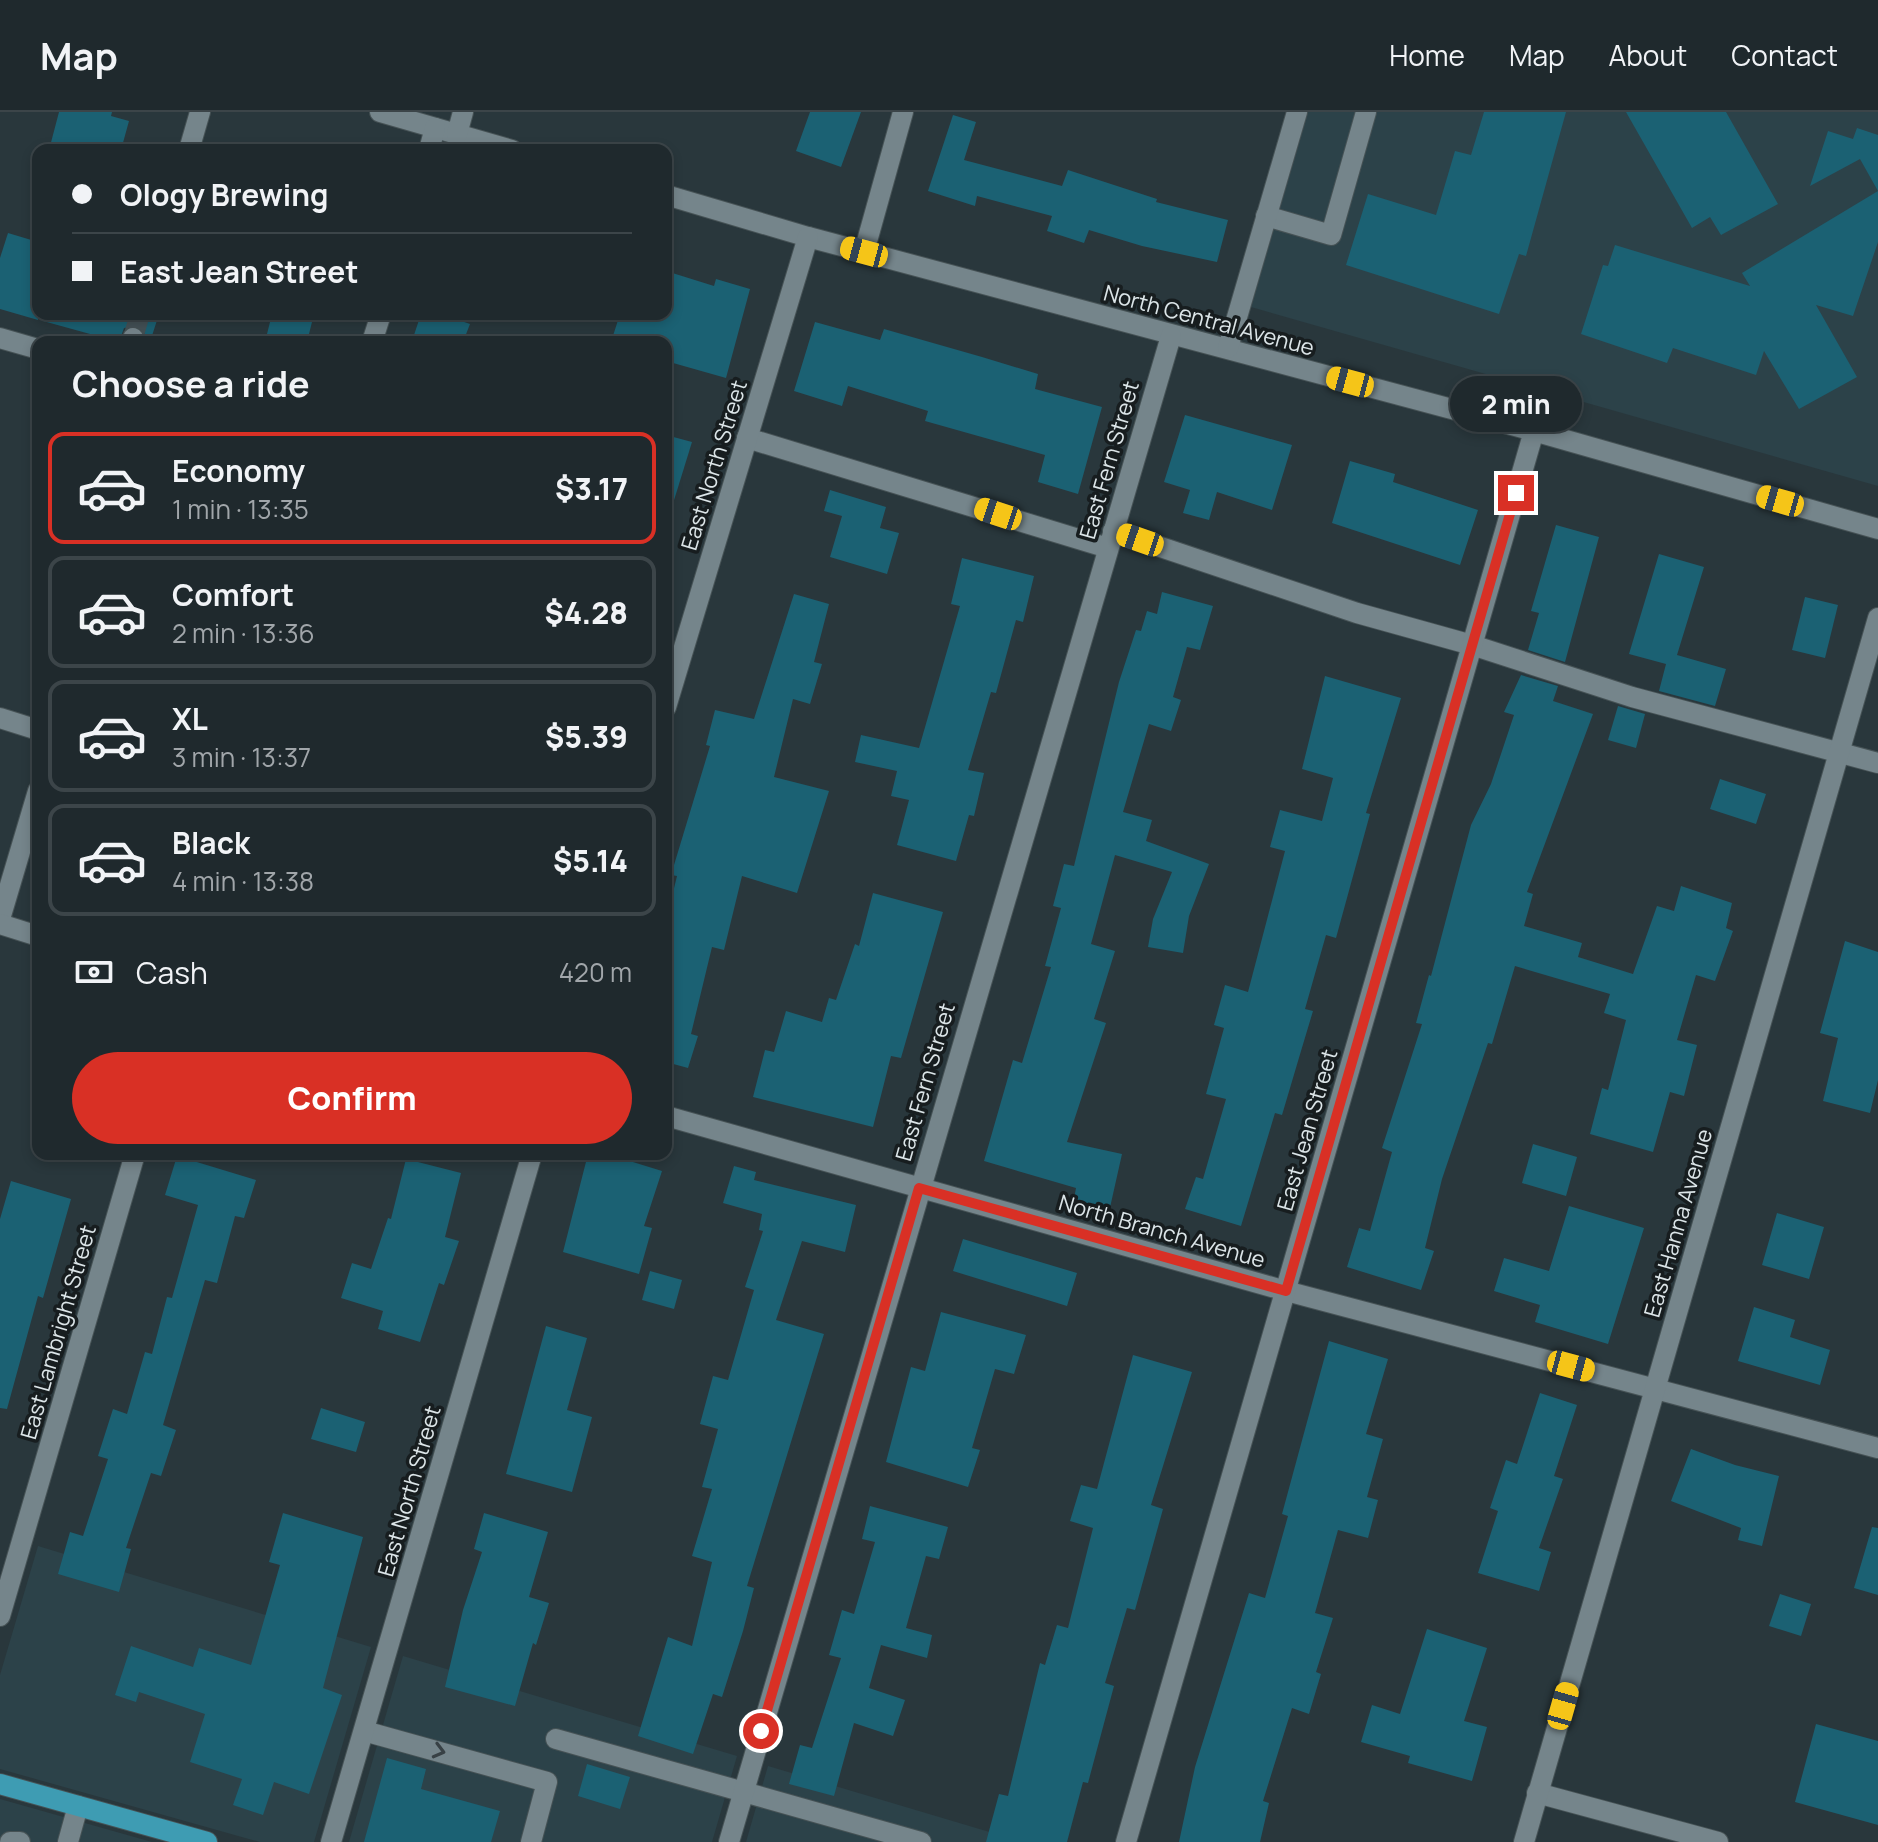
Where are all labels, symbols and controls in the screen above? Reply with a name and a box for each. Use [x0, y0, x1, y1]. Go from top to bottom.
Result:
text: Map [40, 29, 118, 81]
text: Home [1389, 36, 1465, 74]
text: Map [1509, 36, 1565, 74]
text: About [1609, 36, 1687, 74]
text: Contact [1731, 36, 1838, 74]
text: Ology Brewing [120, 174, 329, 215]
car [838, 234, 890, 270]
text: East Jean Street [120, 251, 358, 292]
street label: North Central Avenue [1100, 277, 1318, 363]
text: Choose a ride [72, 359, 310, 408]
car [1324, 364, 1376, 400]
street label: East North Street [674, 376, 754, 554]
street label: East Fern Street [1072, 377, 1146, 543]
callout: 2 min [1450, 377, 1582, 433]
text: 2 min [1482, 386, 1550, 422]
text: Economy [172, 450, 305, 491]
icon: car [76, 452, 148, 524]
text: $3.17 [555, 468, 628, 509]
route end [1498, 475, 1534, 511]
car [1754, 483, 1806, 519]
text: 1 min · 13:35 [172, 491, 309, 527]
car [971, 495, 1025, 533]
car [1113, 521, 1167, 559]
text: Comfort [172, 574, 294, 615]
icon: car [76, 576, 148, 648]
text: $4.28 [545, 592, 628, 633]
text: 2 min · 13:36 [172, 615, 315, 651]
text: XL [172, 698, 208, 739]
icon: car [76, 700, 148, 772]
text: $5.39 [545, 716, 628, 757]
text: 3 min · 13:37 [172, 739, 311, 775]
text: Black [172, 822, 250, 863]
icon: car [76, 824, 148, 896]
text: $5.14 [553, 840, 628, 881]
text: 4 min · 13:38 [172, 863, 314, 899]
icon: cash [72, 950, 116, 994]
text: Cash [136, 952, 208, 993]
text: 420 m [559, 954, 632, 990]
street label: East Fern Street [888, 999, 962, 1165]
street label: East Jean Street [1270, 1046, 1344, 1214]
button: Confirm [72, 1052, 632, 1144]
street label: East Hanna Avenue [1637, 1125, 1719, 1321]
street label: North Branch Avenue [1055, 1187, 1269, 1275]
street label: East Lambright Street [13, 1221, 103, 1443]
car [1545, 1348, 1597, 1384]
street label: East North Street [370, 1402, 448, 1580]
car [1545, 1680, 1581, 1732]
route start [743, 1713, 779, 1749]
one-way arrow [431, 1742, 445, 1759]

